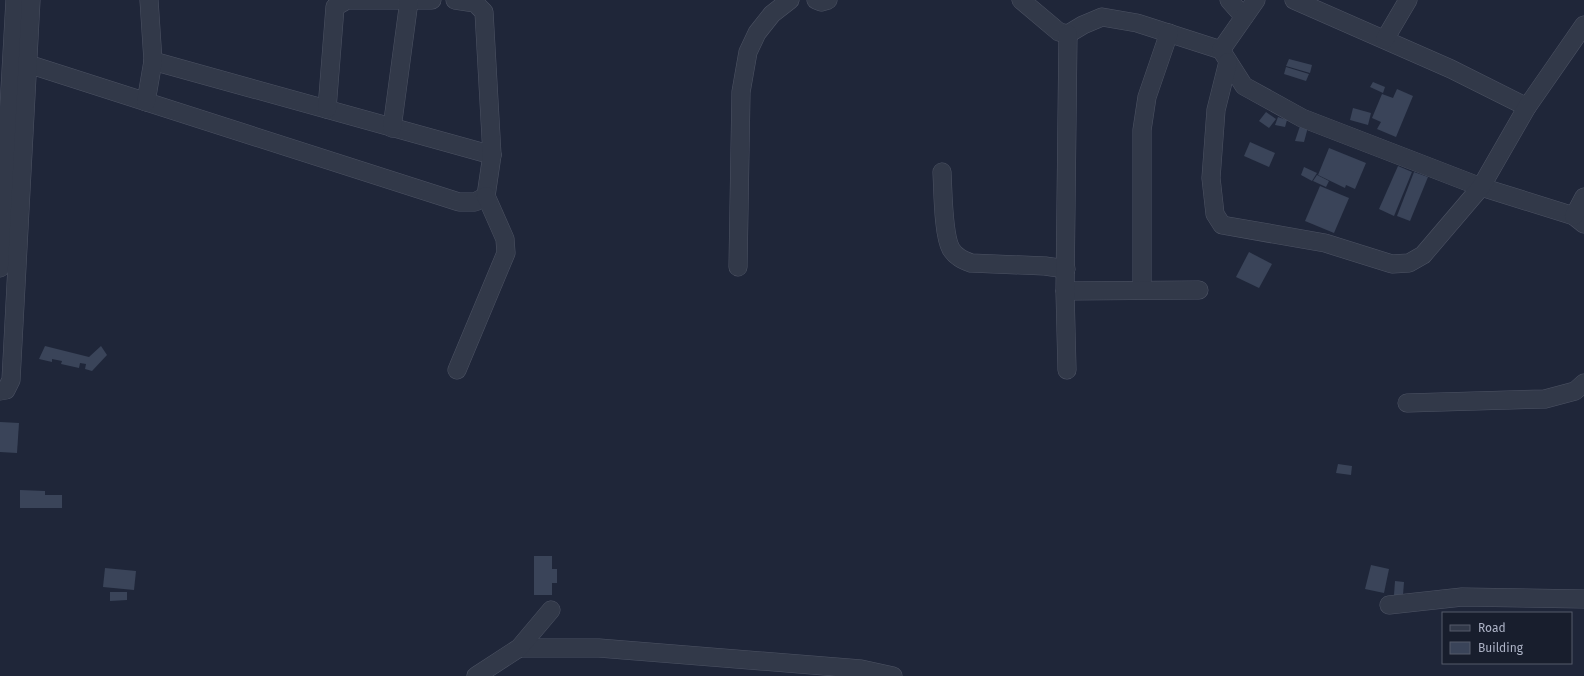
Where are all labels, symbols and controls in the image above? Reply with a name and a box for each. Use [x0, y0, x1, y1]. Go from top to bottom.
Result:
legend [1442, 612, 1572, 664]
text: Road [1478, 621, 1506, 635]
text: Building [1478, 641, 1524, 655]

